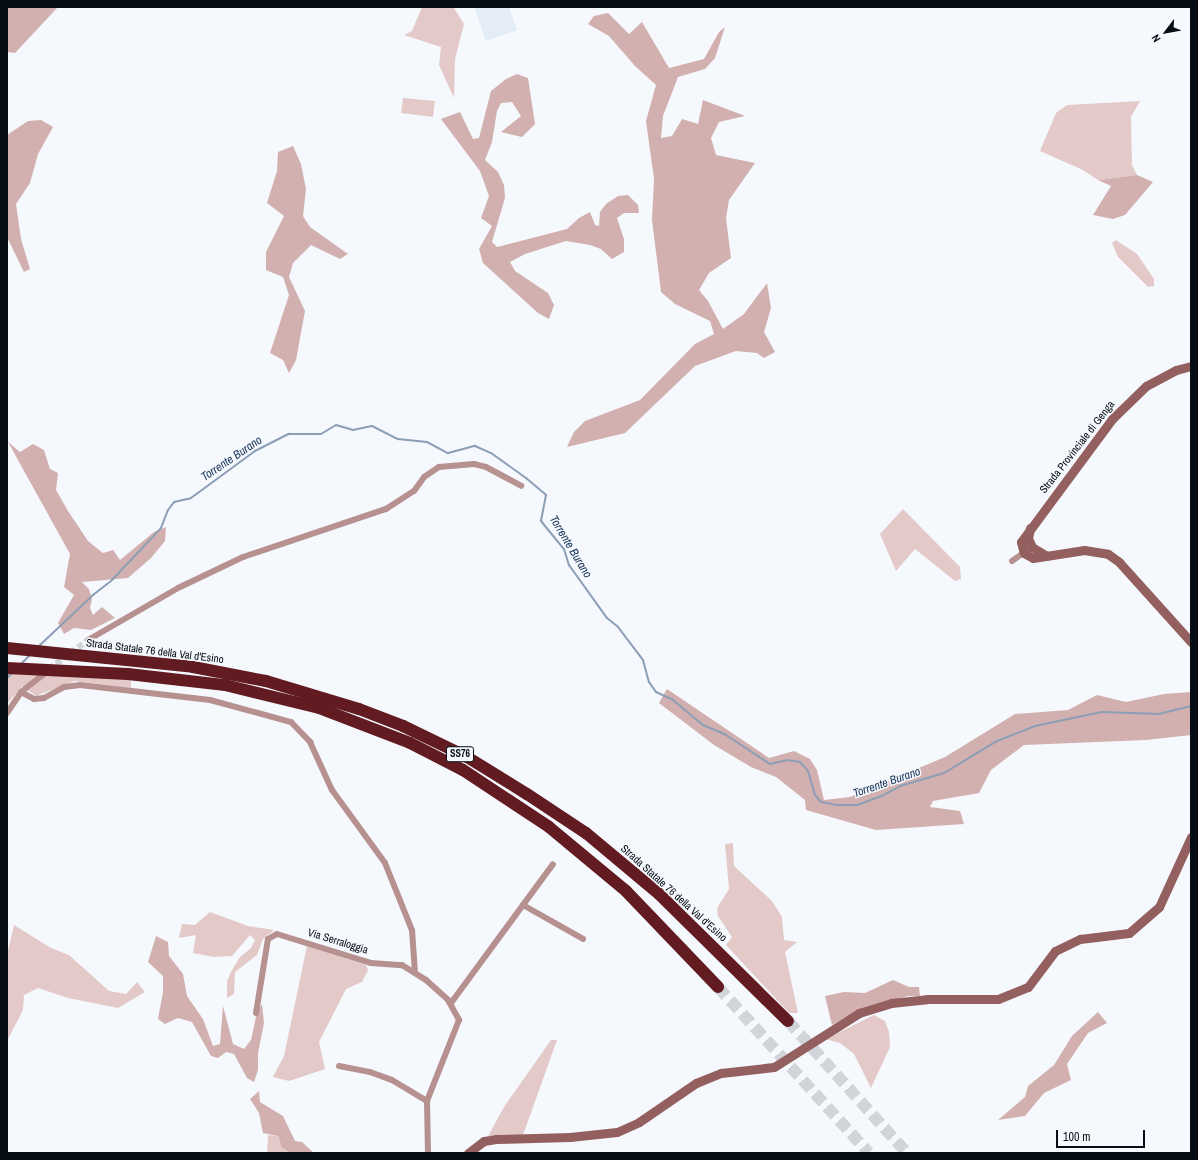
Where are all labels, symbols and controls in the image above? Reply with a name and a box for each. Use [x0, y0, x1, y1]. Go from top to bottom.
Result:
north arrow [1146, 12, 1186, 52]
text: N [1148, 32, 1163, 45]
street label: Strada Provinciale di Genga [1037, 398, 1117, 496]
water label: Torrente Burano [199, 433, 265, 485]
water label: Torrente Burano [546, 513, 594, 581]
street label: Strada Statale 76 della Val d'Esino [85, 636, 225, 666]
road number: SS76 [445, 746, 475, 762]
water label: Torrente Burano [851, 765, 923, 801]
street label: Strada Statale 76 della Val d'Esino [618, 842, 730, 944]
street label: Via Serraloggia [306, 926, 370, 956]
scale bar [1058, 1122, 1147, 1148]
text: 100 m [1063, 1129, 1090, 1145]

